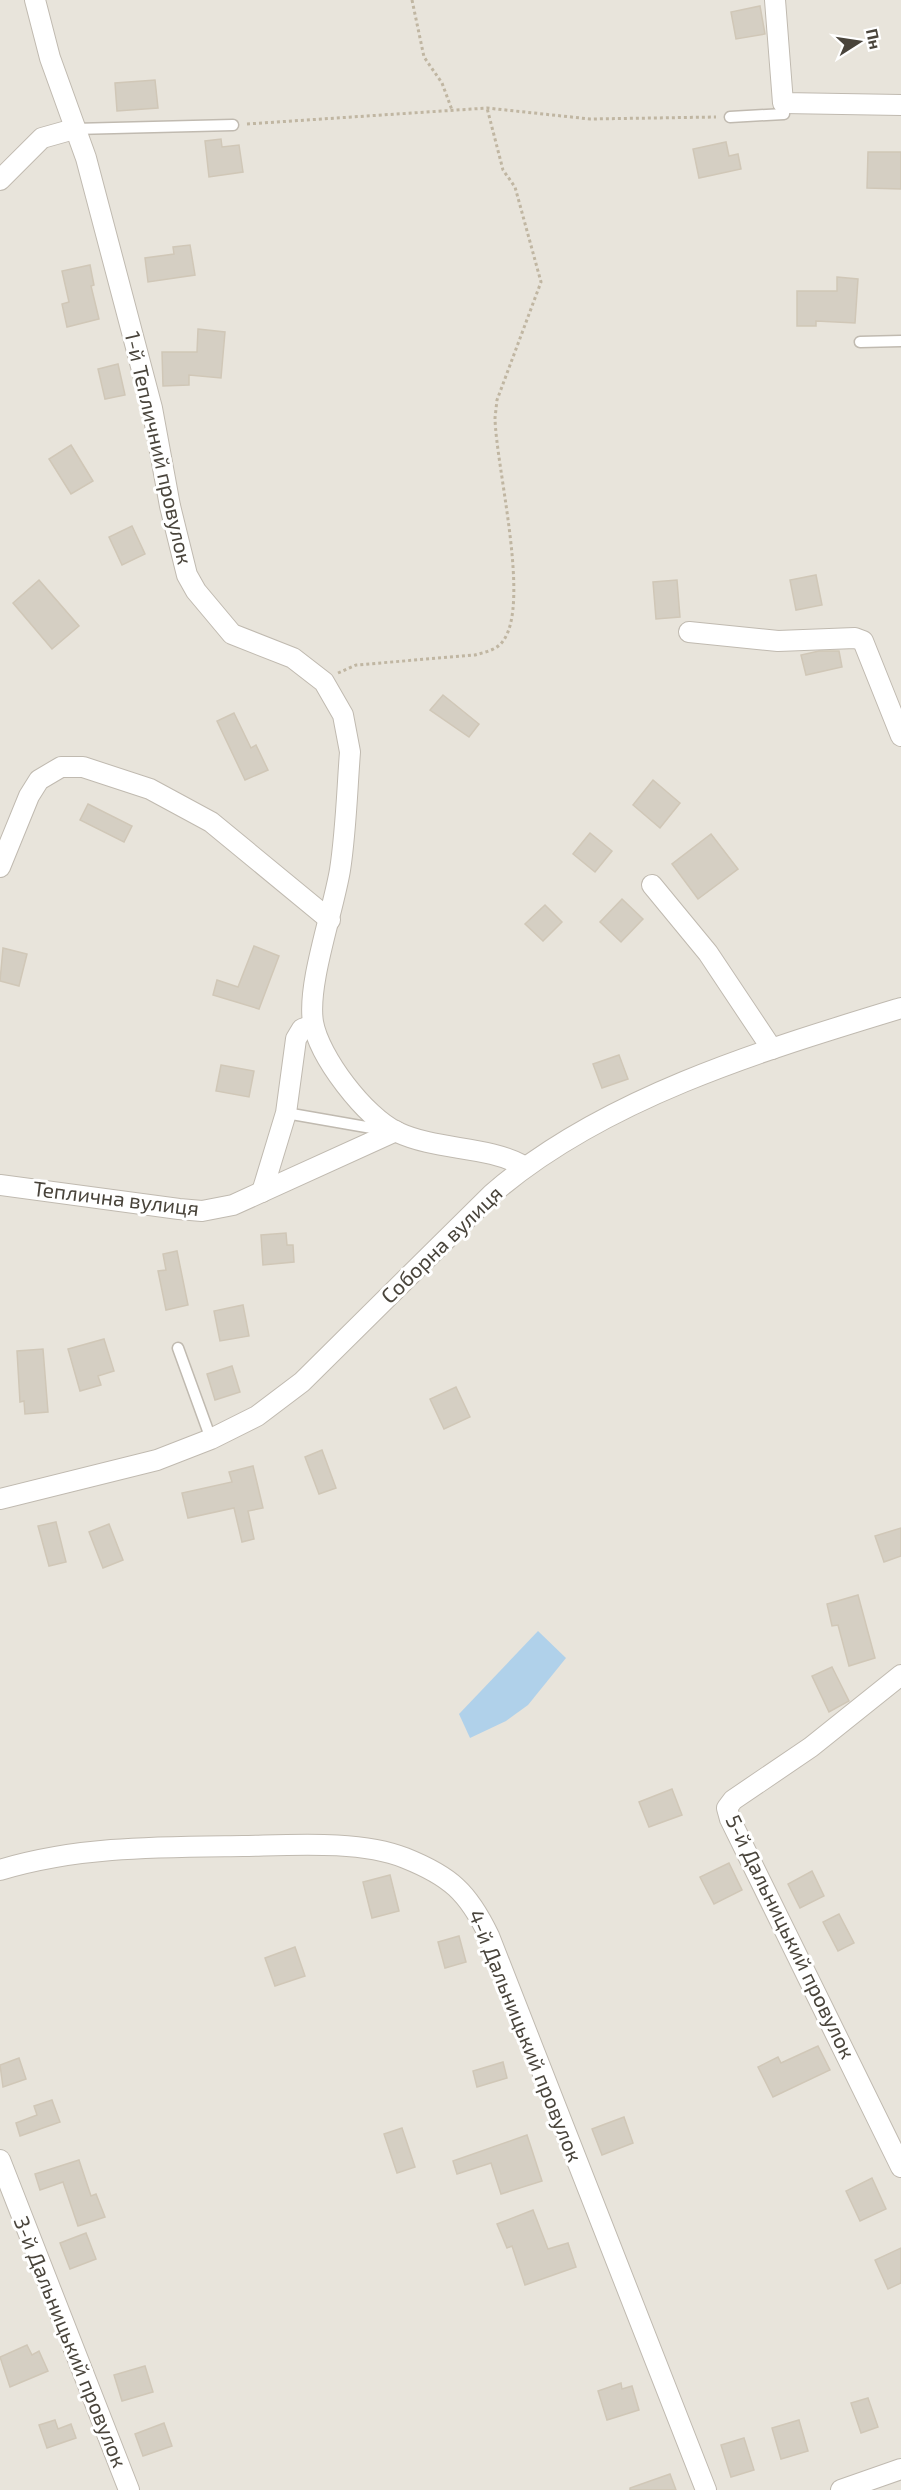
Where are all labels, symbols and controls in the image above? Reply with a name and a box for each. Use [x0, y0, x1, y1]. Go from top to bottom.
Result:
north arrow [829, 12, 889, 72]
text: Пн [863, 27, 886, 51]
street label: 1-й Тепличний провулок [120, 329, 198, 567]
street label: Теплична вулиця [32, 1175, 201, 1221]
street label: Соборна вулиця [375, 1180, 507, 1309]
street label: 5-й Дальницький провулок [720, 1810, 861, 2063]
street label: 4-й Дальницький провулок [463, 1906, 589, 2166]
street label: 3-й Дальницький провулок [9, 2212, 133, 2471]

